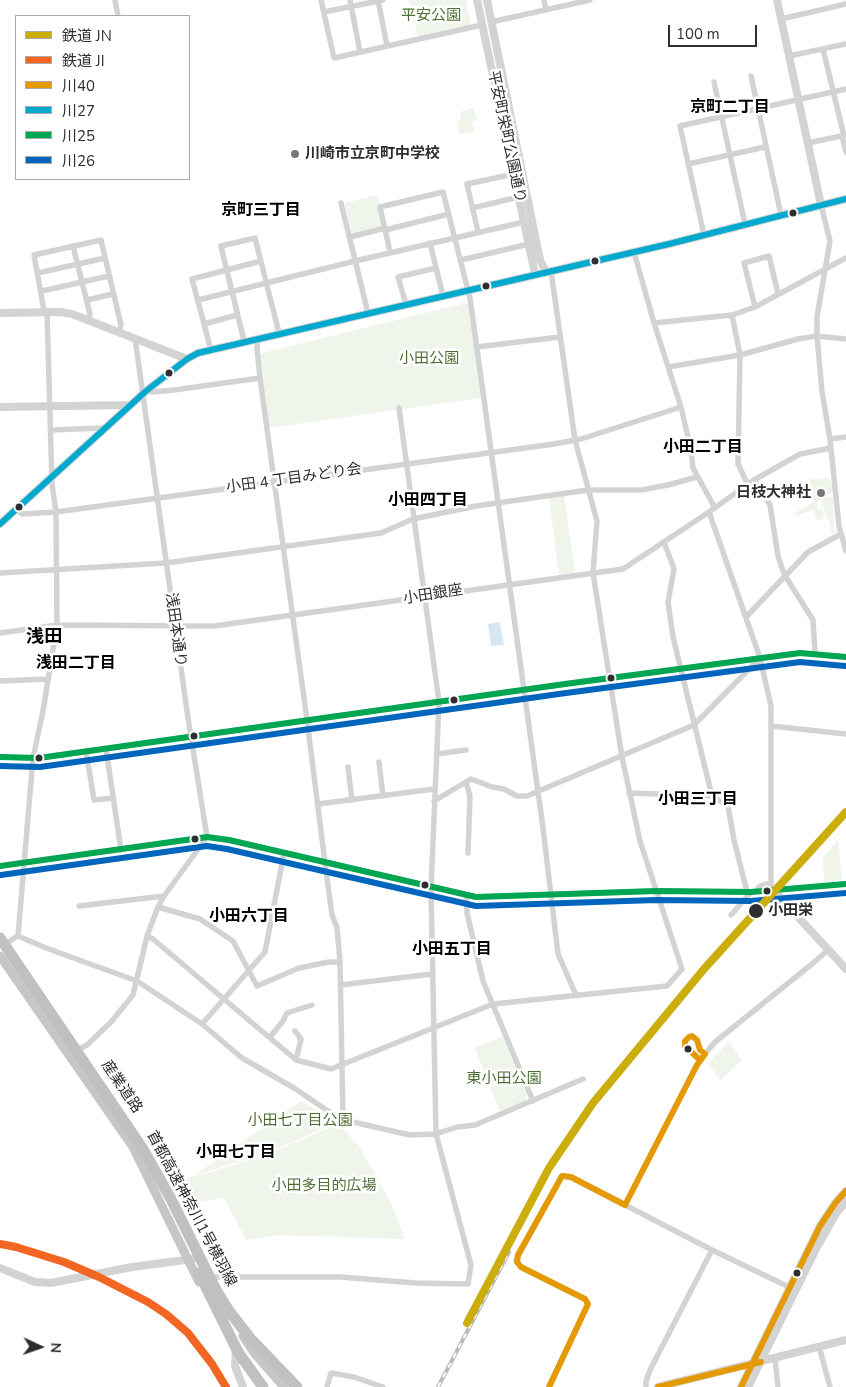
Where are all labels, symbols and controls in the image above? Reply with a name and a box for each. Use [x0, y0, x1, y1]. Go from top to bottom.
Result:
park label: 平安公園 [401, 7, 461, 25]
legend [15, 15, 190, 180]
scale bar [671, 15, 760, 47]
text: 100 m [676, 24, 720, 44]
text: 鉄道 JN [62, 26, 112, 46]
text: 鉄道 JI [62, 51, 105, 71]
street label: 平安町栄町公園通り [483, 69, 529, 205]
text: 川40 [62, 76, 95, 96]
district label: 京町二丁目 [690, 98, 770, 118]
text: 川27 [62, 101, 95, 121]
text: 川25 [62, 126, 95, 146]
place label: 川崎市立京町中学校 [305, 145, 440, 163]
marker: 川崎市立京町中学校 [289, 148, 301, 160]
text: 川26 [62, 151, 95, 171]
district label: 京町三丁目 [221, 201, 301, 221]
unlabelled marker [788, 208, 798, 218]
unlabelled marker [590, 256, 600, 266]
unlabelled marker [481, 281, 491, 291]
park label: 小田公園 [399, 350, 459, 368]
unlabelled marker [164, 368, 174, 378]
district label: 小田二丁目 [663, 438, 743, 458]
street label: 小田 4 丁目みどり会 [225, 461, 363, 497]
place label: 日枝大神社 [736, 484, 811, 502]
marker: 日枝大神社 [815, 487, 827, 499]
district label: 小田四丁目 [388, 491, 468, 511]
unlabelled marker [14, 502, 24, 512]
street label: 小田銀座 [402, 581, 464, 609]
street label: 浅田本通り [161, 592, 189, 668]
district label: 浅田 [26, 627, 62, 649]
district label: 浅田二丁目 [36, 654, 116, 674]
unlabelled marker [606, 673, 616, 683]
unlabelled marker [449, 695, 459, 705]
unlabelled marker [189, 731, 199, 741]
unlabelled marker [34, 753, 44, 763]
district label: 小田三丁目 [658, 790, 738, 810]
unlabelled marker [190, 834, 200, 844]
unlabelled marker [420, 880, 430, 890]
unlabelled marker [762, 886, 772, 896]
marker: 小田栄 [747, 902, 765, 920]
place label: 小田栄 [768, 902, 813, 920]
district label: 小田六丁目 [209, 907, 289, 927]
district label: 小田五丁目 [412, 940, 492, 960]
unlabelled marker [683, 1044, 693, 1054]
street label: 産業道路 [97, 1057, 145, 1117]
park label: 東小田公園 [467, 1070, 541, 1088]
park label: 小田七丁目公園 [248, 1112, 352, 1130]
street label: 首都高速神奈川1号横羽線 [142, 1128, 240, 1290]
district label: 小田七丁目 [196, 1143, 276, 1163]
park label: 小田多目的広場 [272, 1177, 376, 1195]
unlabelled marker [792, 1268, 802, 1278]
north arrow [15, 1322, 65, 1372]
text: N [46, 1342, 65, 1354]

